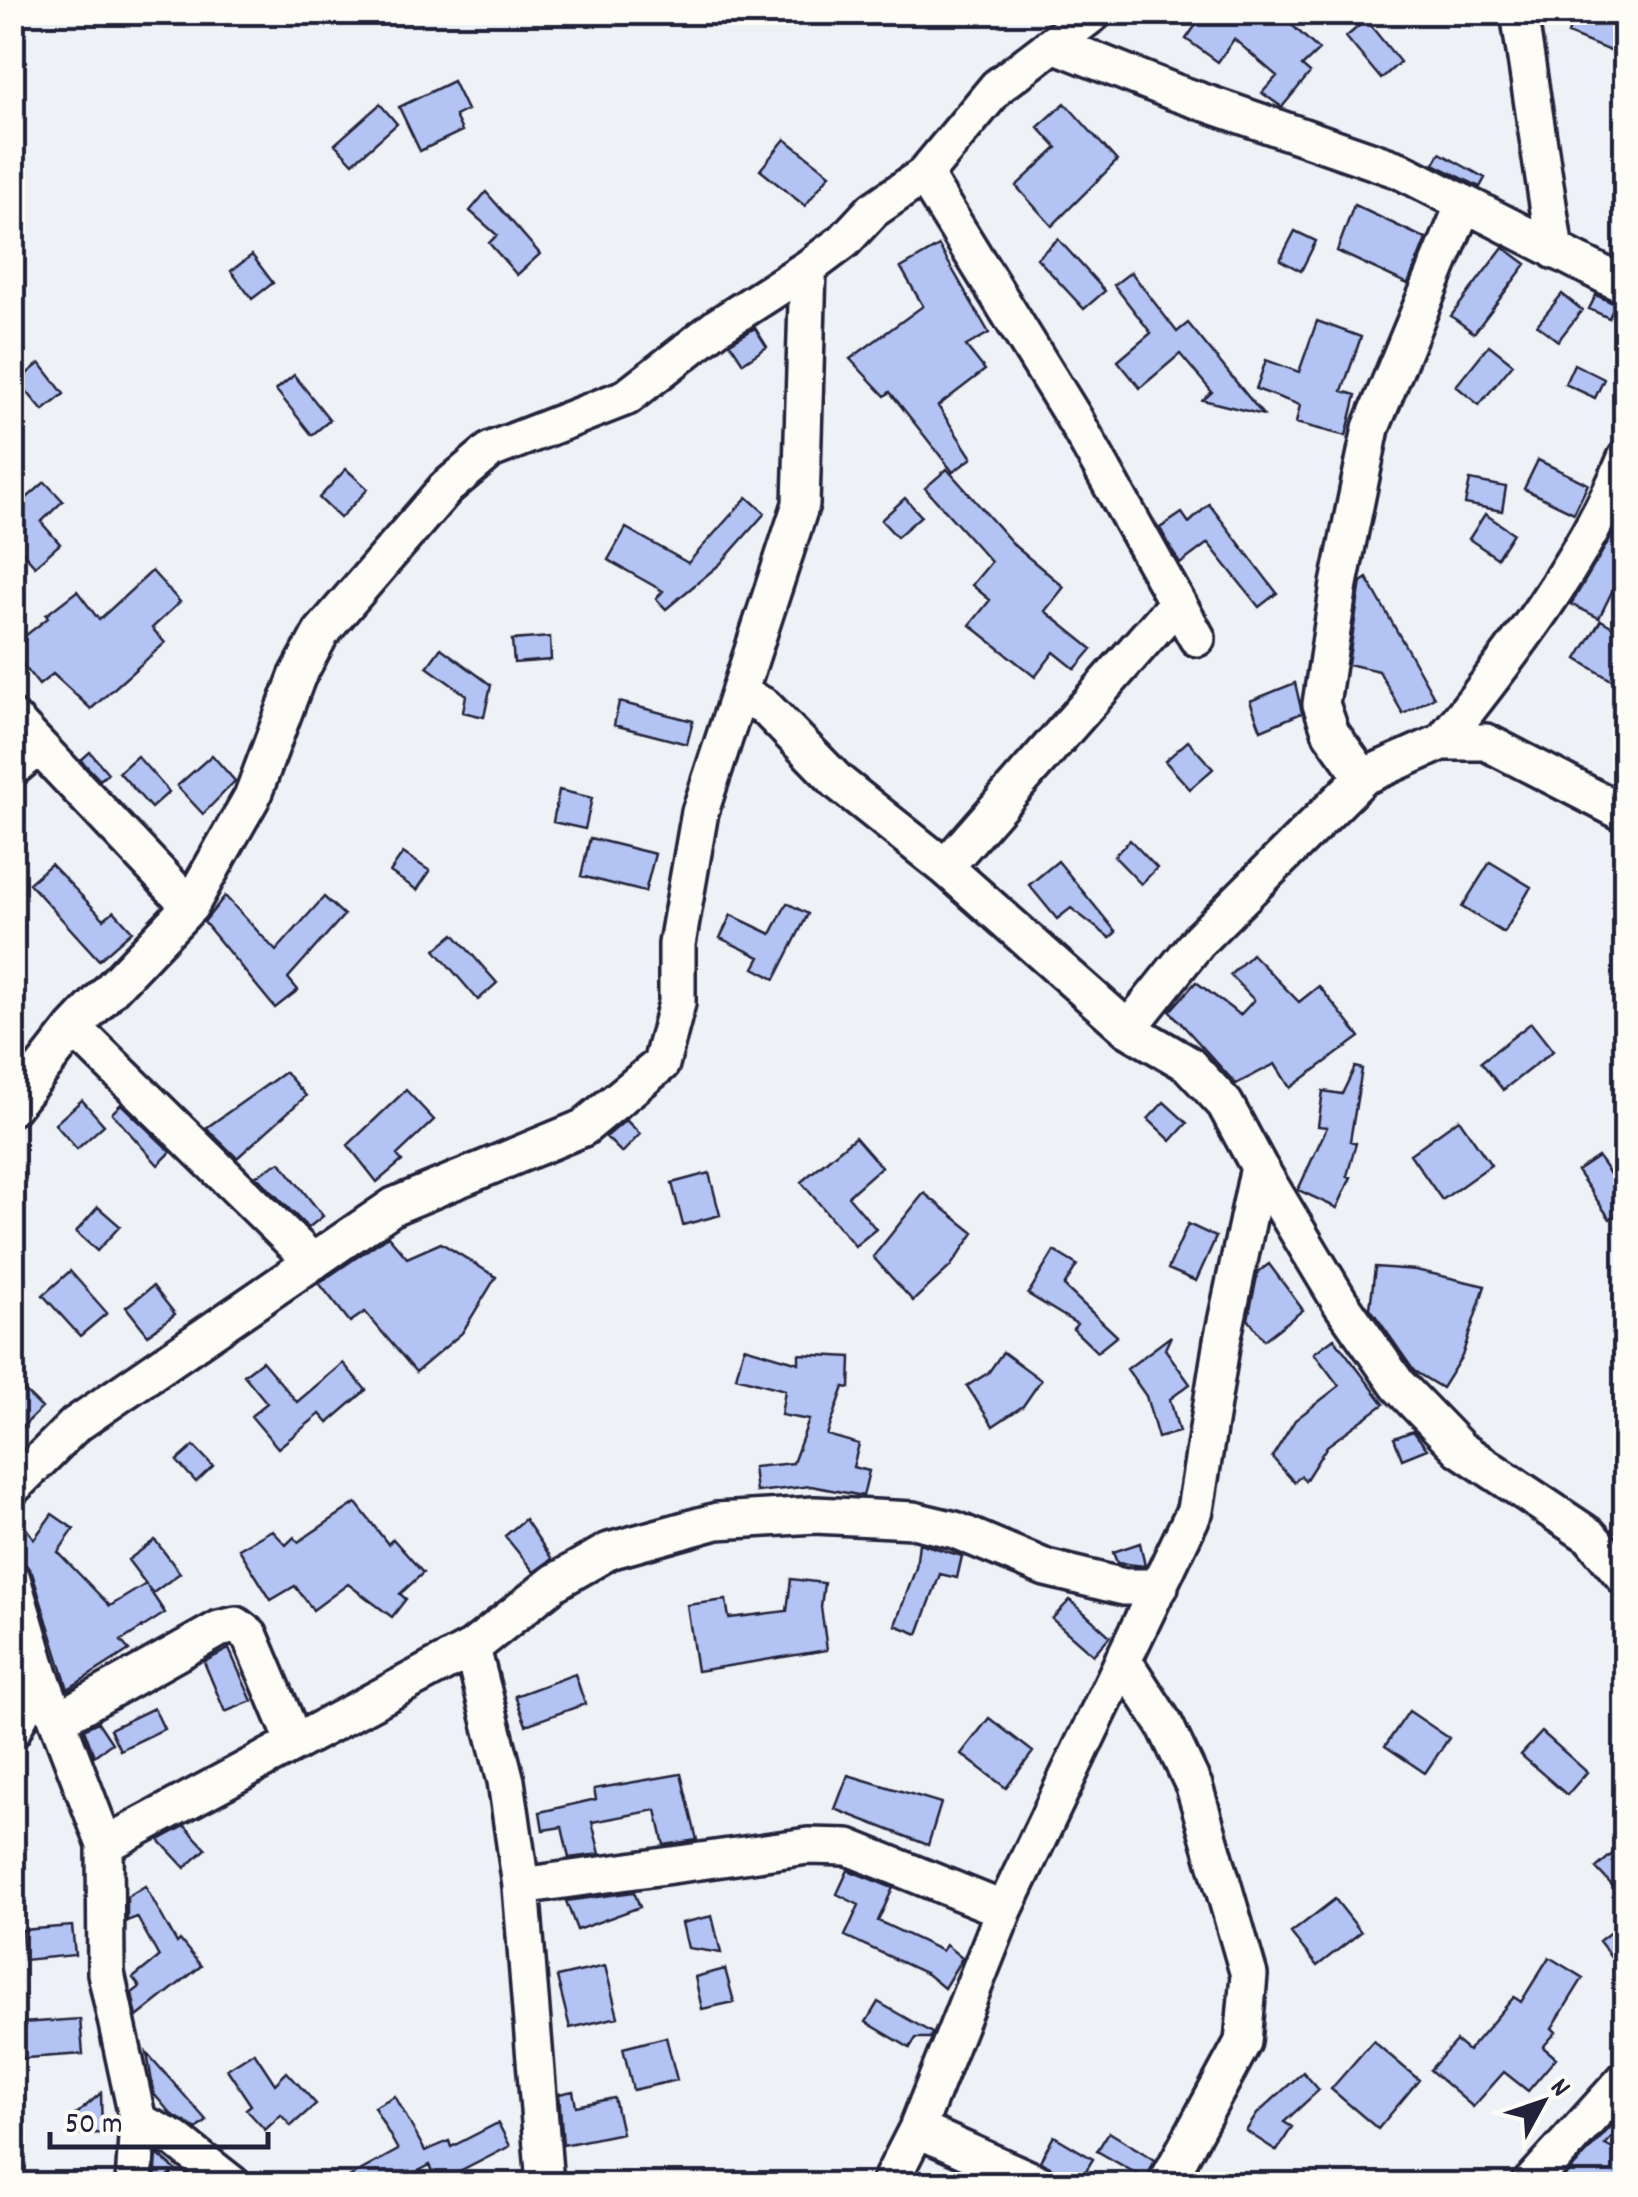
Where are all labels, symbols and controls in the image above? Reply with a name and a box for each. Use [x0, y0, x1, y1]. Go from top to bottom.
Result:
north arrow [1493, 2052, 1593, 2152]
text: N [1539, 2071, 1578, 2107]
scale bar [50, 2087, 268, 2149]
text: 50 m [65, 2105, 123, 2148]

